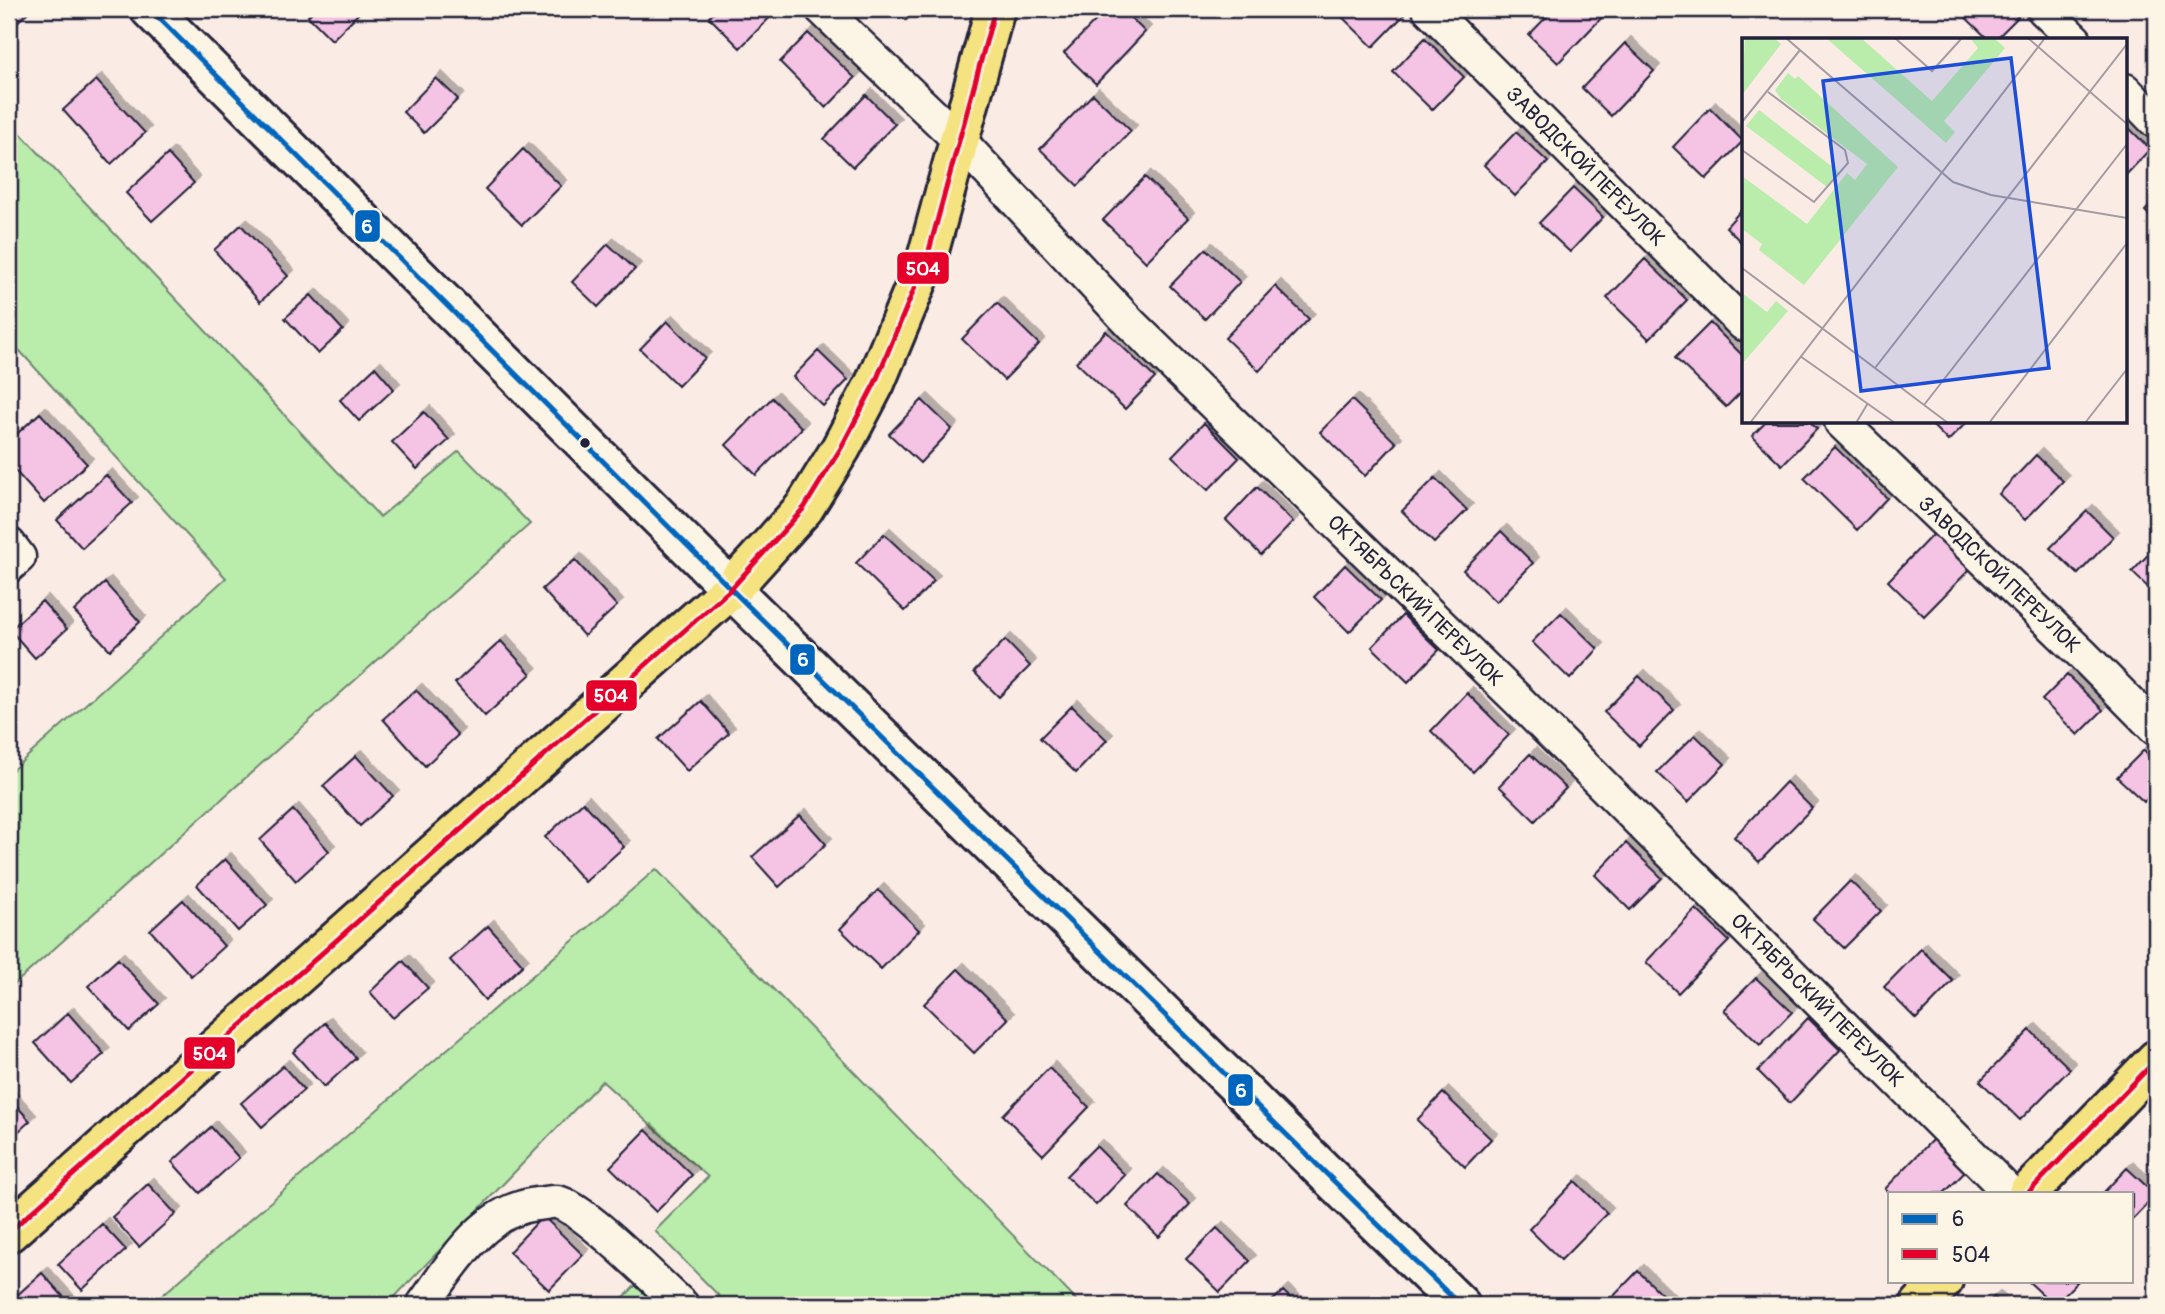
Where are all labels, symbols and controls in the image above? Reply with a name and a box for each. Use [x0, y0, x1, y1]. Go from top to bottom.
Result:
inset map [1742, 38, 2126, 424]
street label: ЗАВОДСКОЙ ПЕРЕУЛОК [1500, 80, 1671, 252]
line badge: 6 [354, 209, 381, 243]
text: 6 [361, 215, 373, 239]
line badge: 504 [896, 251, 950, 285]
text: 504 [906, 257, 940, 281]
unlabelled marker [578, 436, 592, 450]
street label: ЗАВОДСКОЙ ПЕРЕУЛОК [1913, 490, 2086, 659]
street label: ОКТЯБРЬСКИЙ ПЕРЕУЛОК [1322, 509, 1509, 692]
line badge: 6 [789, 643, 816, 676]
text: 6 [797, 648, 809, 672]
line badge: 504 [585, 679, 638, 712]
text: 504 [594, 684, 628, 708]
street label: ОКТЯБРЬСКИЙ ПЕРЕУЛОК [1725, 907, 1910, 1093]
line badge: 504 [183, 1036, 236, 1070]
text: 504 [193, 1042, 227, 1066]
line badge: 6 [1227, 1073, 1254, 1107]
text: 6 [1235, 1079, 1247, 1103]
legend [1888, 1192, 2134, 1282]
text: 6 [1952, 1206, 1964, 1233]
text: 504 [1952, 1242, 1990, 1269]

